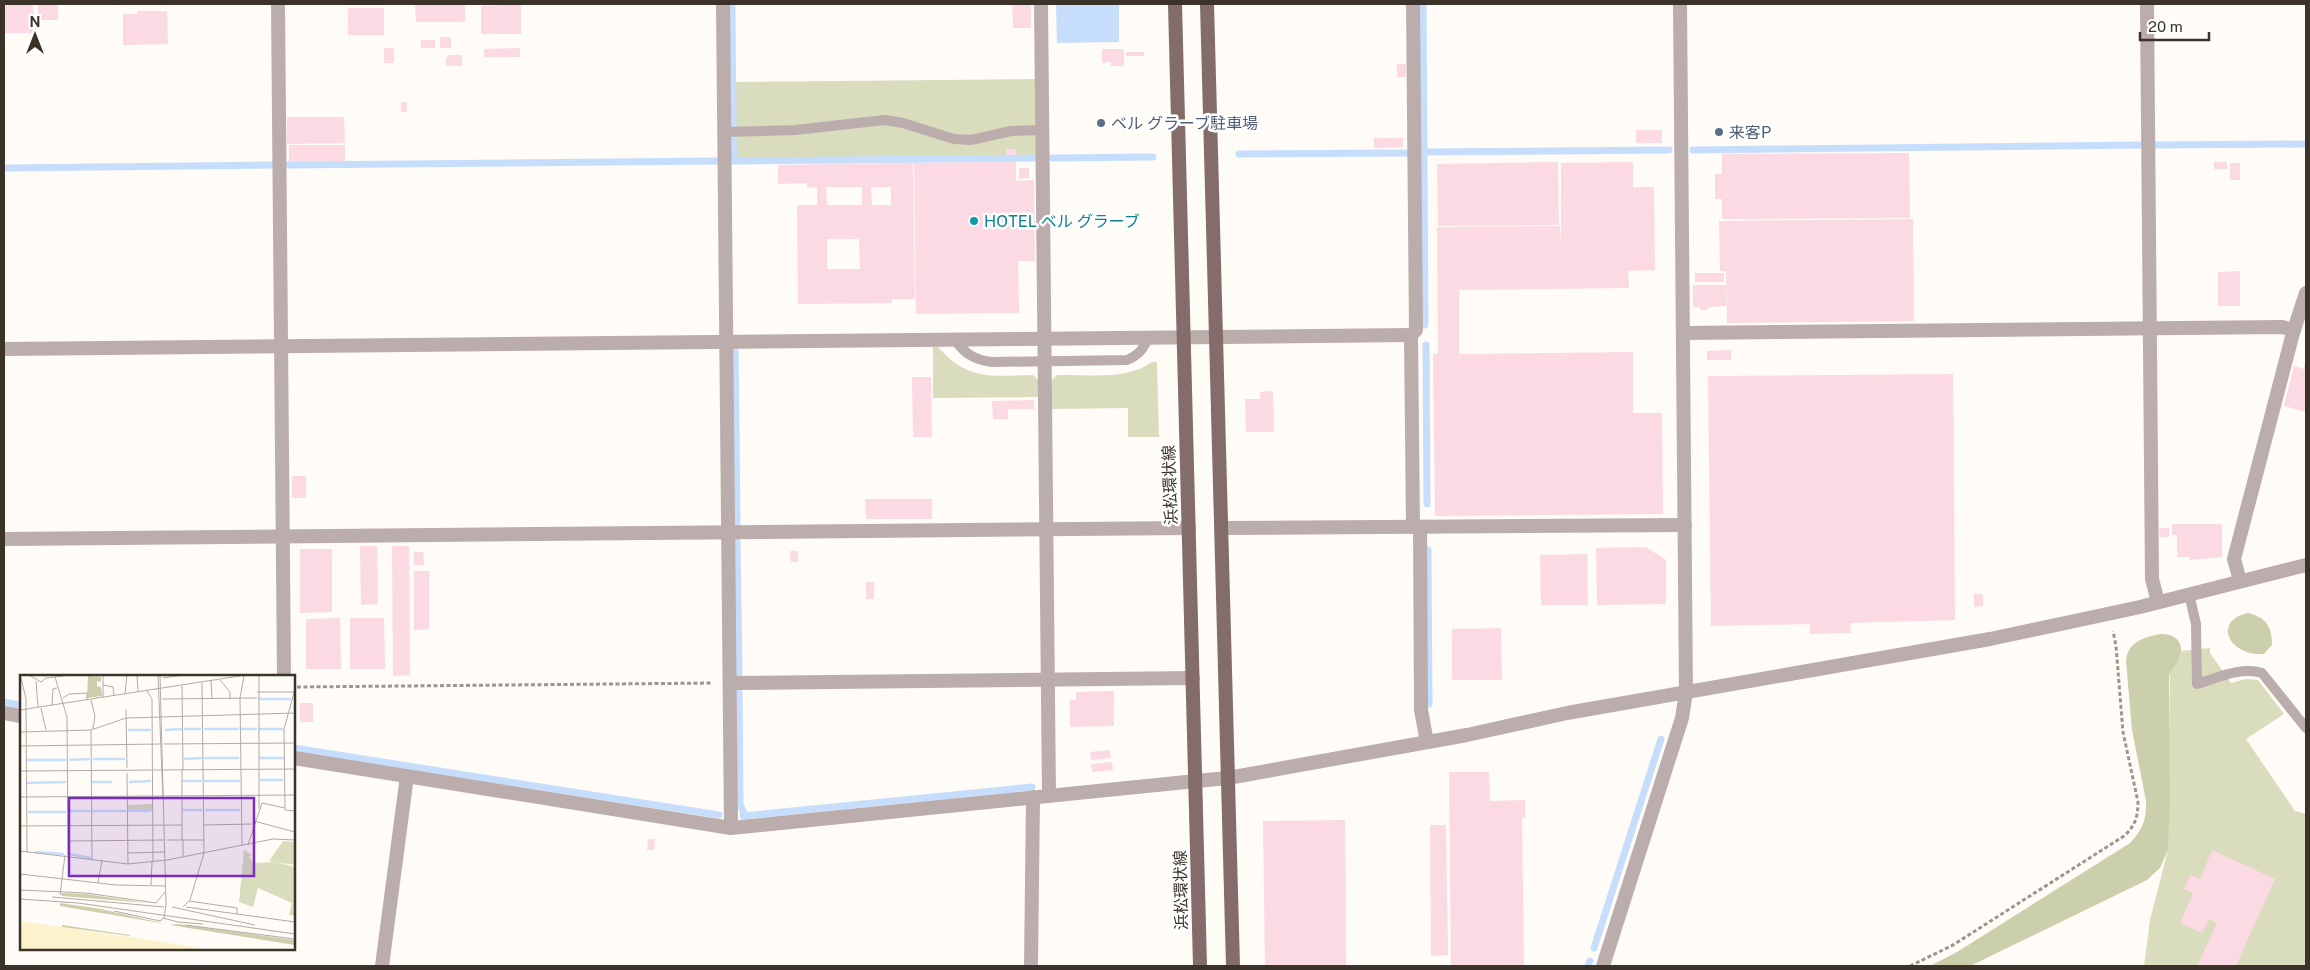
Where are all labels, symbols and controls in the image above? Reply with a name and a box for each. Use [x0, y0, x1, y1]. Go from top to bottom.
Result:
north arrow [10, 10, 60, 60]
scale bar [2140, 10, 2209, 42]
text: N [30, 14, 40, 30]
text: 20 m [2148, 18, 2183, 35]
place label: ベル グラーブ駐車場 [1111, 114, 1258, 133]
marker: ベル グラーブ駐車場 [1095, 117, 1107, 129]
place label: 来客P [1729, 123, 1771, 142]
marker: 来客P [1713, 126, 1725, 138]
place label: HOTEL ベル グラーブ [984, 212, 1140, 231]
marker: HOTEL ベル グラーブ [968, 215, 980, 227]
street label: 浜松環状線 [1159, 445, 1181, 525]
inset map [20, 675, 295, 950]
street label: 浜松環状線 [1171, 850, 1191, 930]

